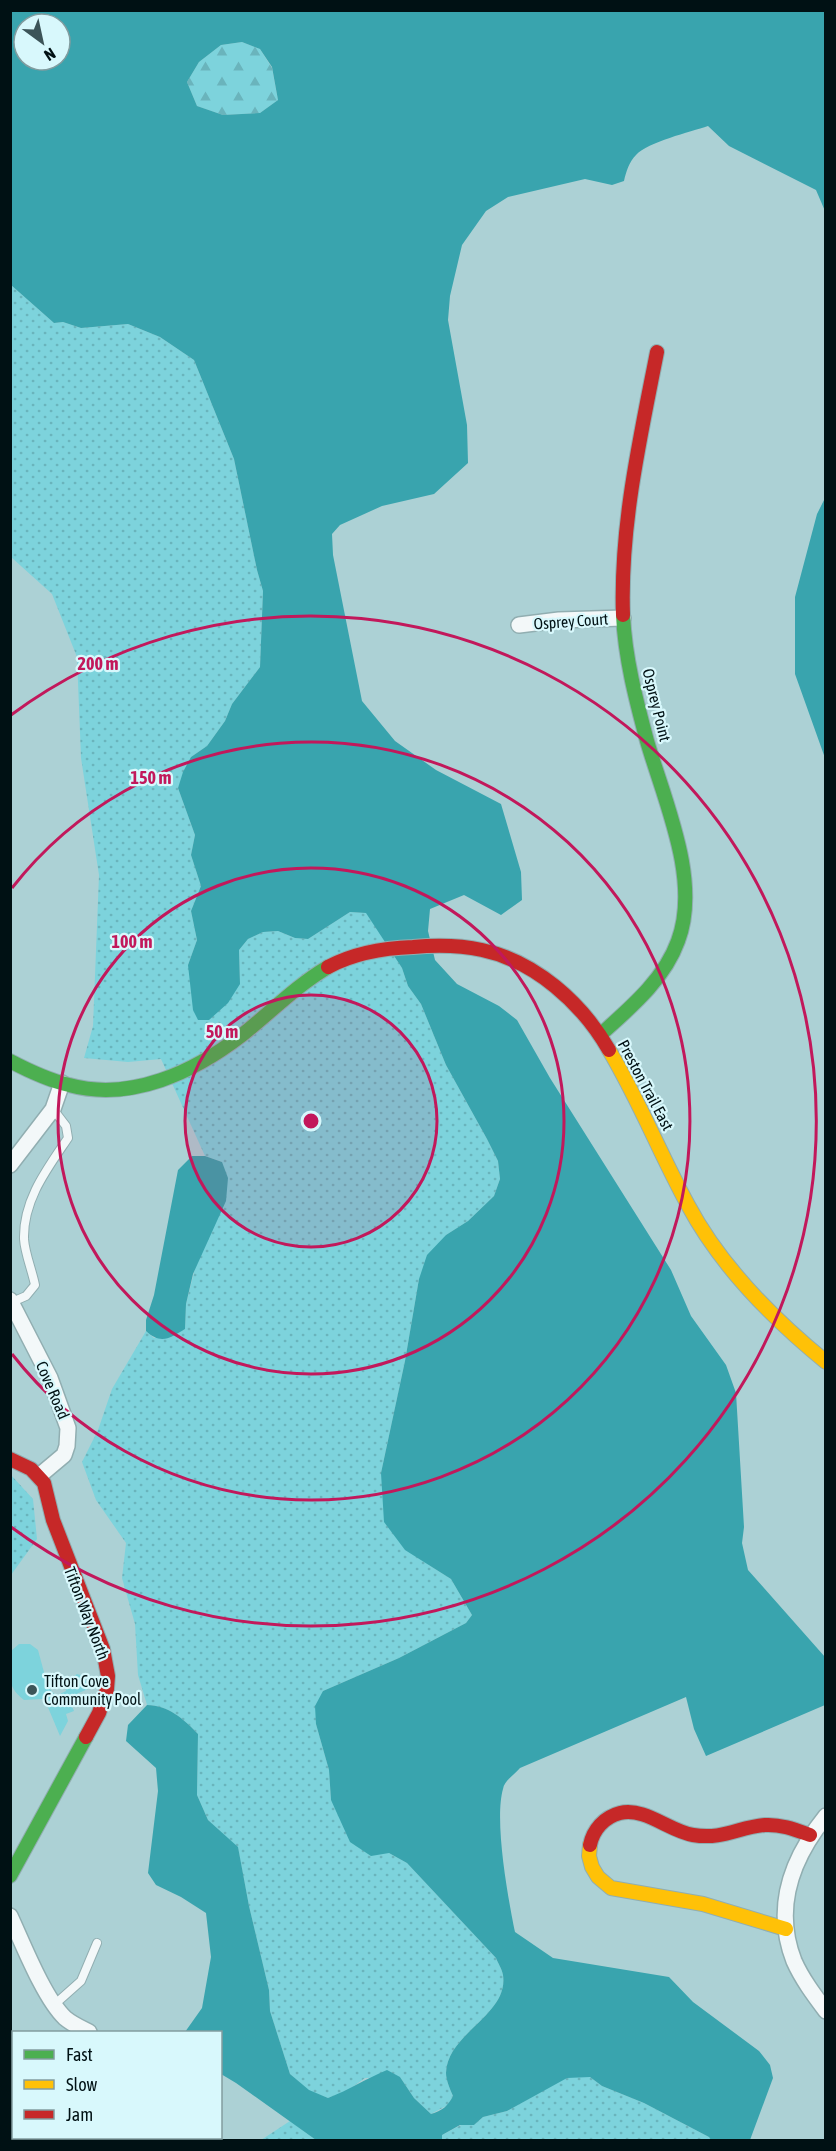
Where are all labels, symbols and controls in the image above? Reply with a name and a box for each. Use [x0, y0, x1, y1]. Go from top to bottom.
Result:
north arrow [12, 12, 72, 72]
text: N [41, 44, 59, 65]
street label: Osprey Court [533, 609, 609, 634]
text: 200 m [78, 653, 118, 674]
street label: Osprey Point [638, 667, 675, 744]
text: 150 m [131, 767, 171, 788]
text: 100 m [112, 931, 152, 952]
text: 50 m [206, 1021, 238, 1042]
street label: Preston Trail East [615, 1037, 678, 1134]
centre of rings [301, 1111, 321, 1131]
street label: Cove Road [33, 1358, 73, 1422]
street label: Tifton Way North [60, 1564, 113, 1662]
place label: Tifton Cove Community Pool [44, 1672, 142, 1709]
marker: Tifton Cove Community Pool [25, 1683, 39, 1697]
legend [12, 2031, 222, 2139]
text: Fast [66, 2044, 93, 2065]
text: Slow [66, 2074, 97, 2095]
text: Jam [66, 2104, 93, 2125]

